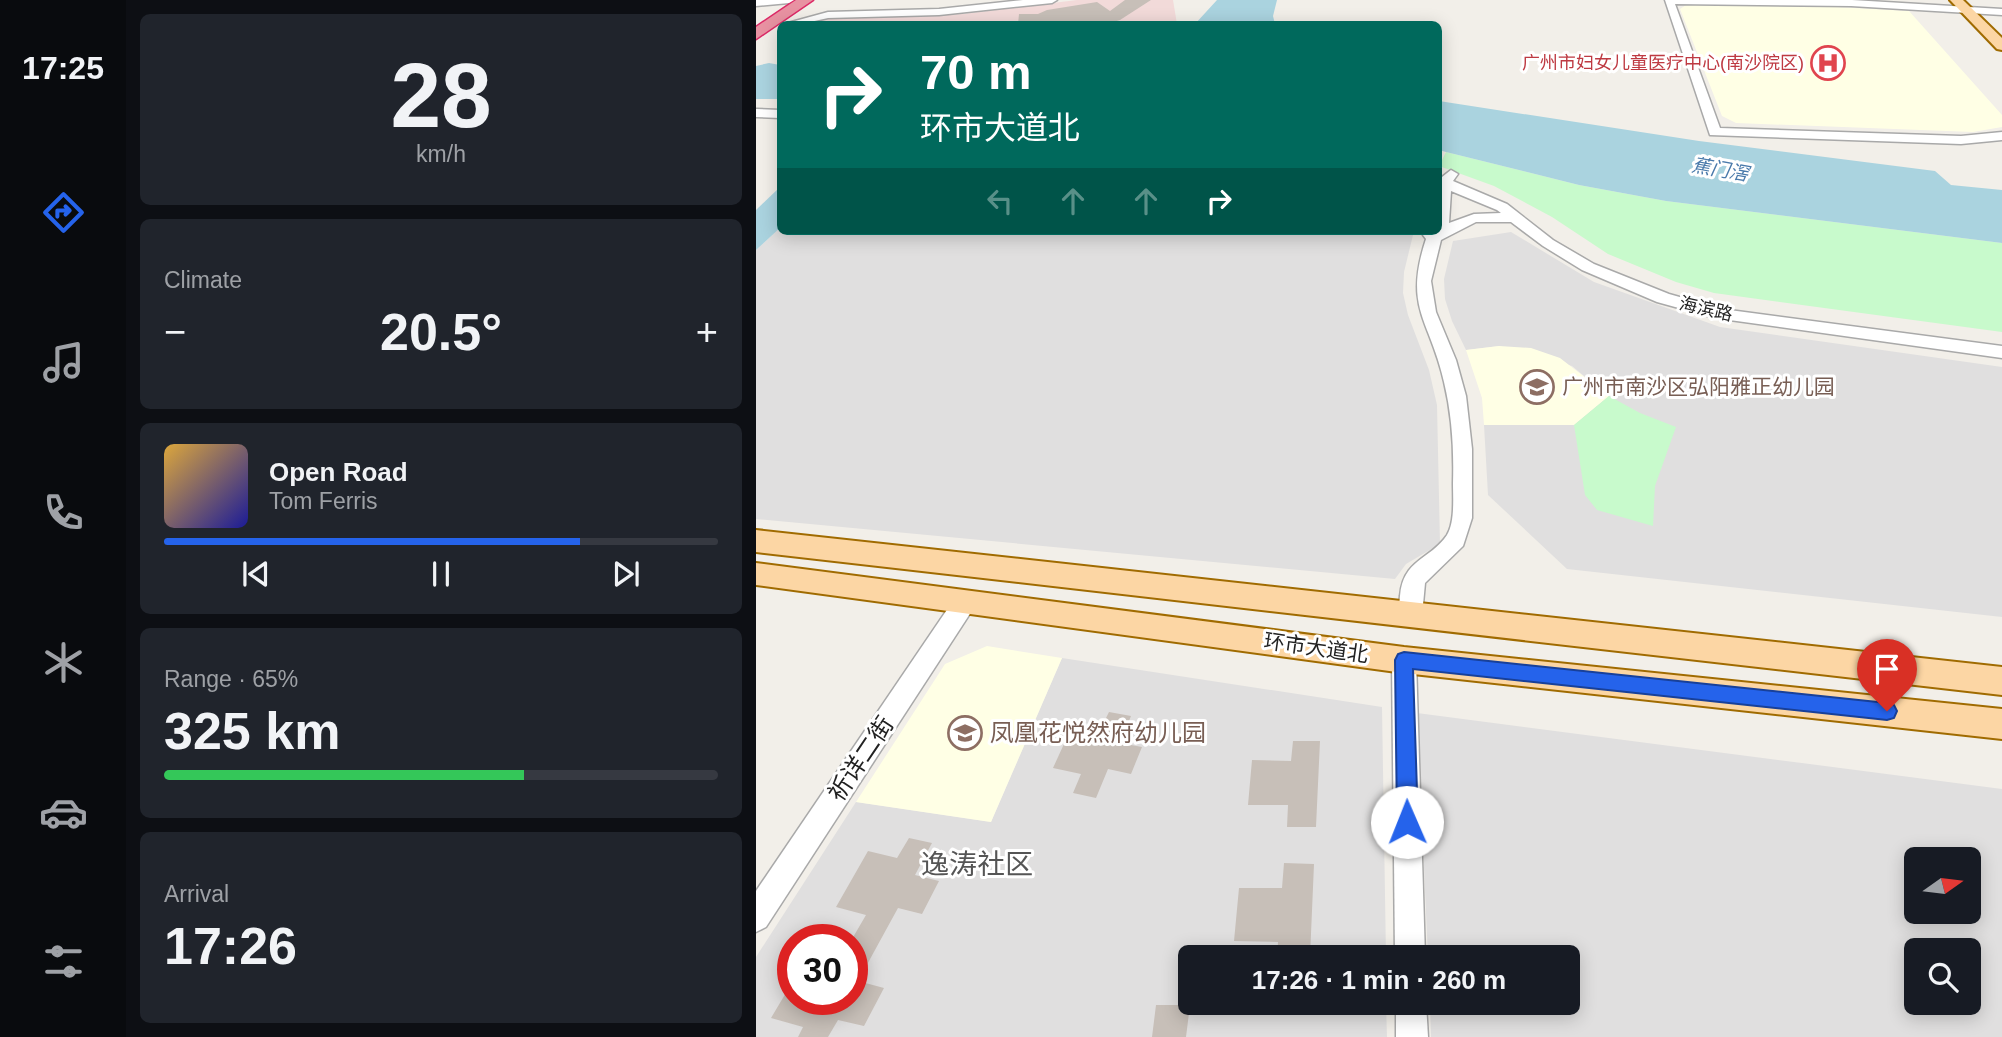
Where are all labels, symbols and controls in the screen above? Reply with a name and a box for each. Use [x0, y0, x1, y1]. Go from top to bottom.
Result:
hospital icon: 广州市妇女儿童医疗中心(南沙院区) [1809, 44, 1847, 82]
text: 28 [390, 45, 492, 146]
text: 70 m [920, 45, 1032, 99]
icon: right [805, 49, 896, 140]
text: 17:25 [22, 50, 104, 86]
place label: 广州市妇女儿童医疗中心(南沙院区) [1522, 53, 1804, 73]
text: 环市大道北 [920, 110, 1080, 146]
text: km/h [416, 141, 466, 167]
water label: 蕉门滘 [1690, 154, 1753, 185]
icon: left [981, 182, 1019, 220]
icon: ahead [1054, 182, 1092, 220]
icon: ahead [1127, 182, 1165, 220]
icon: right [1200, 182, 1238, 220]
icon: directions [39, 188, 88, 237]
text: Climate [164, 267, 242, 293]
street label: 海滨路 [1677, 293, 1735, 325]
text: 20.5° [380, 303, 502, 361]
text: − [164, 311, 186, 353]
text: + [696, 311, 718, 353]
icon: music [39, 338, 88, 387]
school or university icon: 广州市南沙区弘阳雅正幼儿园 [1518, 368, 1556, 406]
place label: 广州市南沙区弘阳雅正幼儿园 [1562, 375, 1835, 398]
text: Open Road [269, 457, 408, 487]
icon: phone [39, 488, 88, 537]
text: Tom Ferris [269, 488, 378, 514]
icon: previous [237, 555, 275, 593]
icon: pause [422, 555, 460, 593]
icon: next [607, 555, 645, 593]
street label: 环市大道北 [1262, 629, 1370, 666]
icon: climate [39, 638, 88, 687]
pin [1857, 639, 1917, 711]
icon: arrive [1868, 650, 1906, 688]
text: Range · 65% [164, 666, 298, 692]
text: 325 km [164, 702, 340, 760]
street label: 祈详二街 [823, 711, 899, 806]
school or university icon: 凤凰花悦然府幼儿园 [946, 714, 984, 752]
place label: 凤凰花悦然府幼儿园 [990, 719, 1206, 746]
position arrow [1370, 785, 1444, 859]
icon: car [39, 788, 88, 837]
north arrow [1904, 847, 1981, 924]
map controls [1904, 847, 1981, 1015]
district label: 逸涛社区 [921, 849, 1033, 880]
text: Arrival [164, 881, 229, 907]
text: 17:26 [164, 917, 297, 975]
speed limit sign: 30 [777, 924, 868, 1015]
icon: filters [39, 937, 88, 986]
button: search [1904, 938, 1981, 1015]
text: 17:26 · 1 min · 260 m [1252, 965, 1506, 995]

